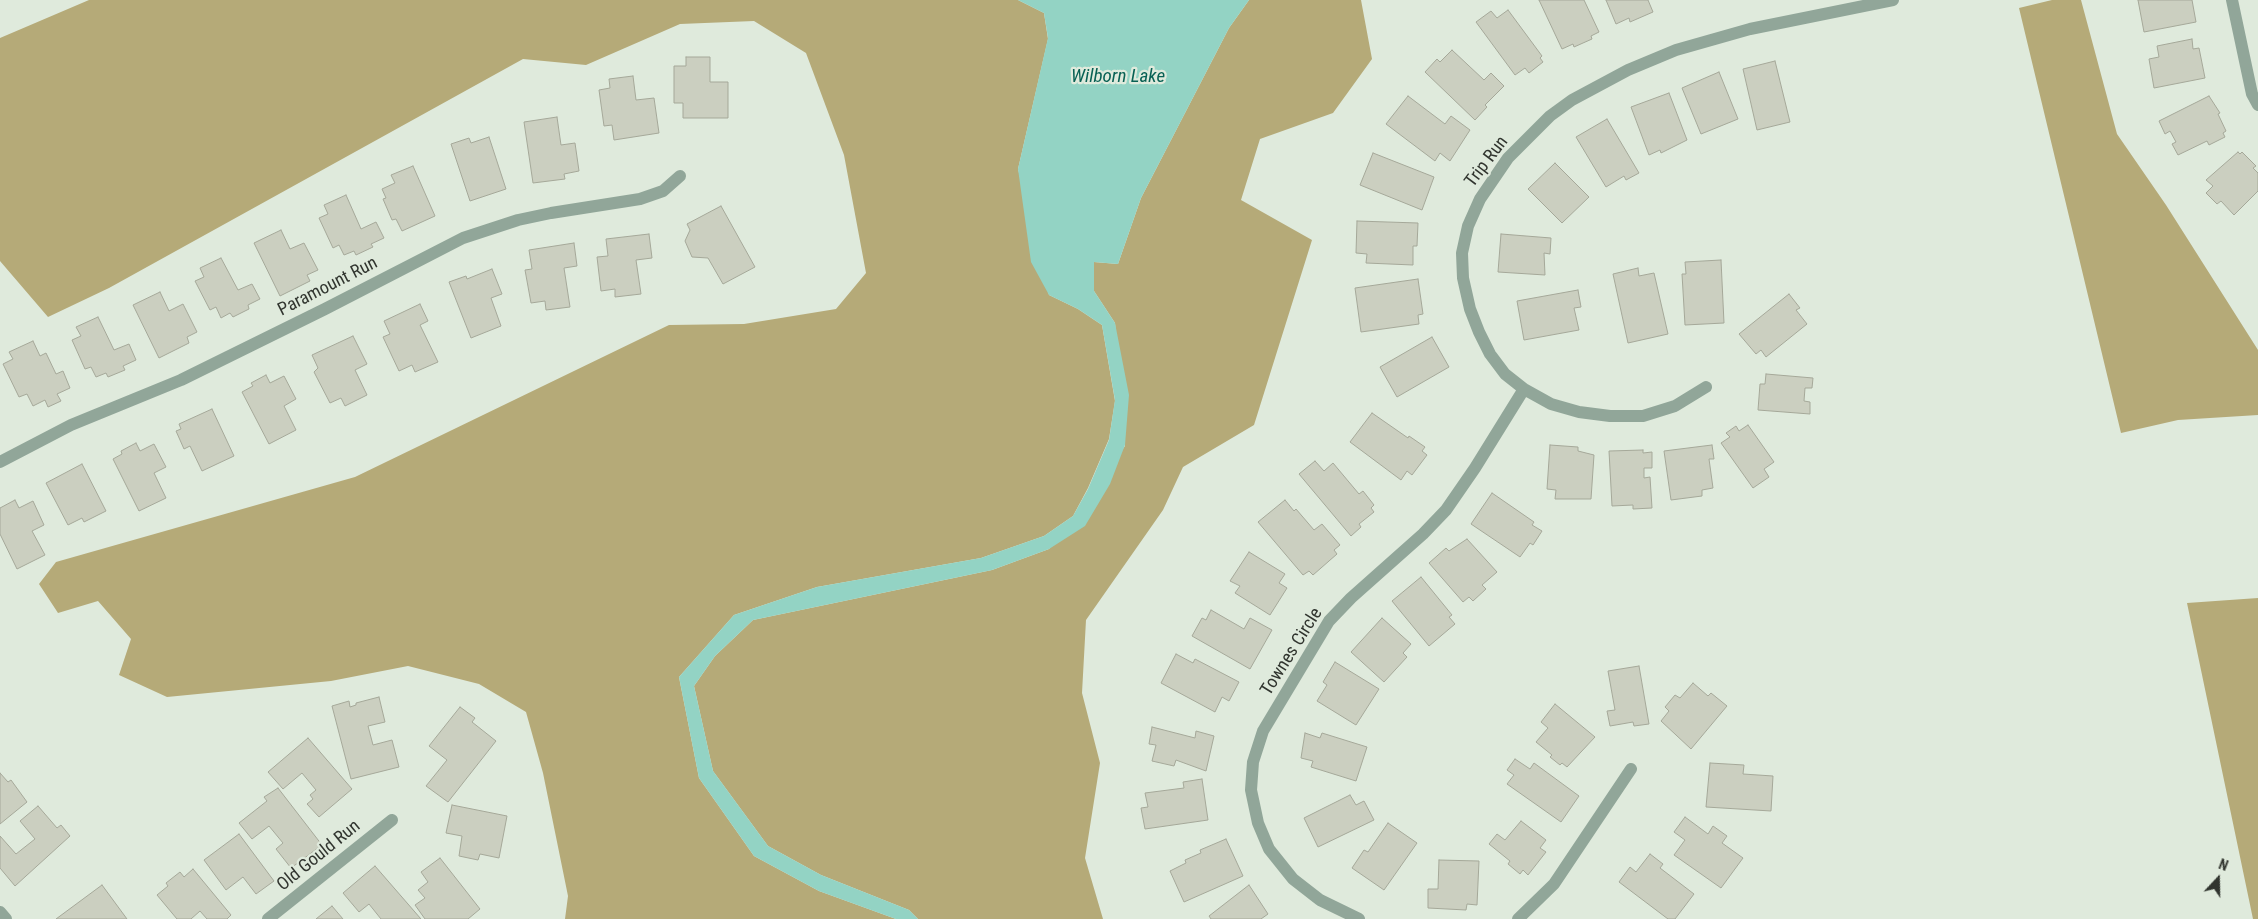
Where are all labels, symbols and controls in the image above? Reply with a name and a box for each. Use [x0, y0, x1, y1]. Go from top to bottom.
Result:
water label: Wilborn Lake [1071, 66, 1165, 88]
street label: Trip Run [1461, 132, 1513, 192]
street label: Paramount Run [275, 253, 381, 321]
street label: Townes Circle [1257, 604, 1327, 700]
street label: Old Gould Run [273, 816, 365, 896]
north arrow [2193, 854, 2243, 904]
text: N [2216, 856, 2230, 874]

